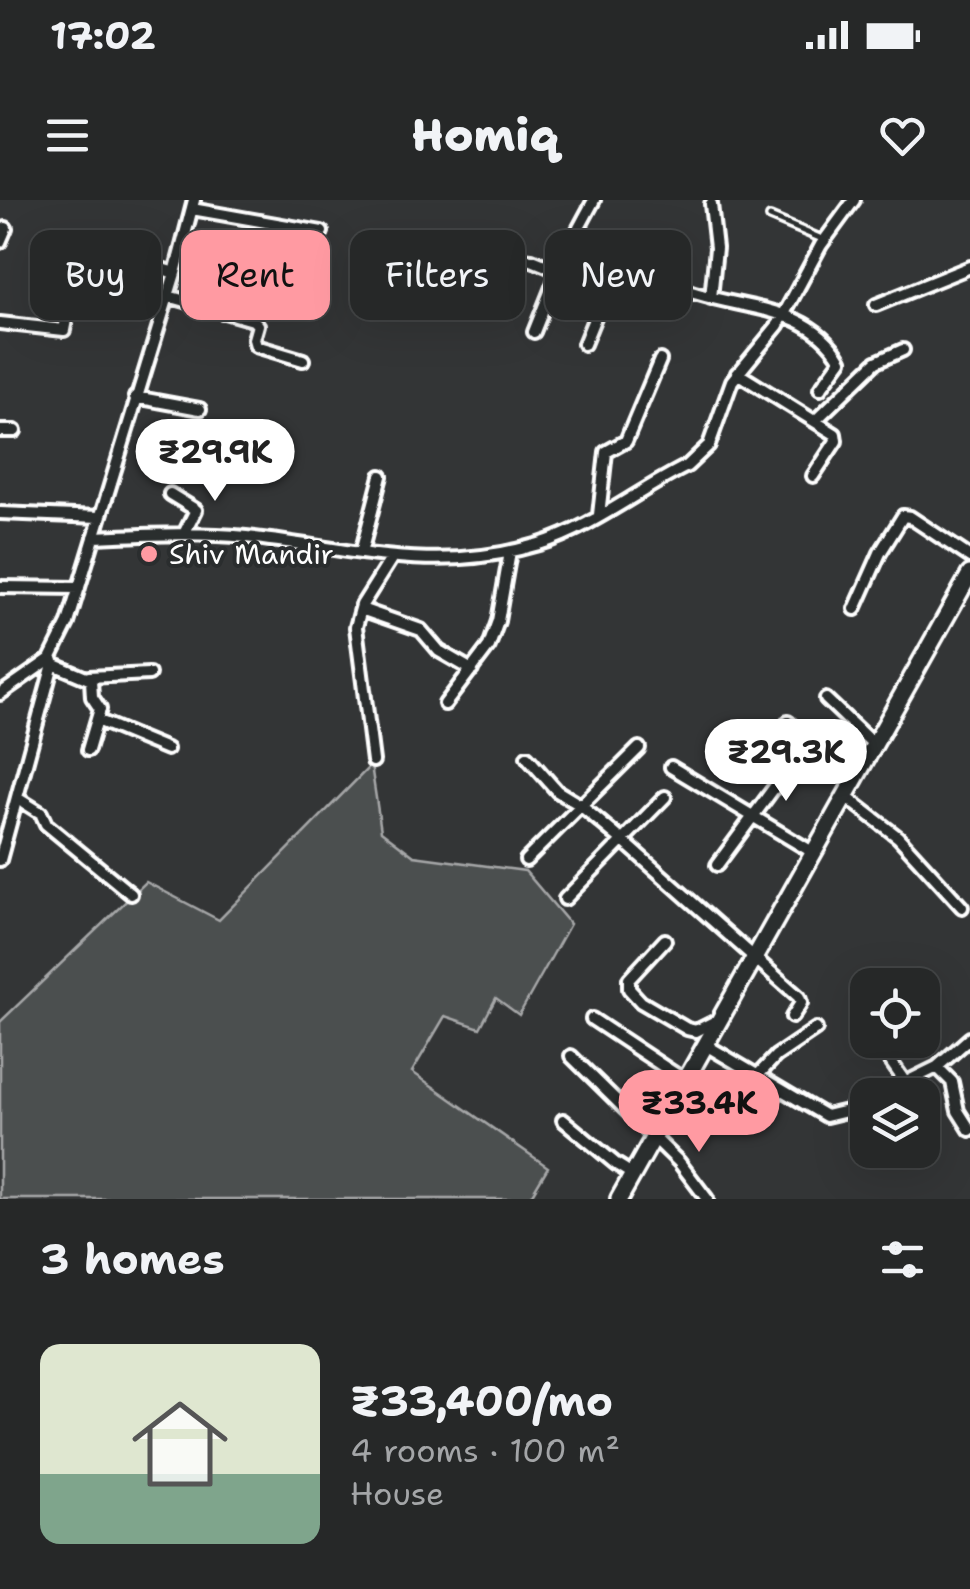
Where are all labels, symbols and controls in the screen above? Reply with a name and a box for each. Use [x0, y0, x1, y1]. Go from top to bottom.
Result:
text: 17:02 [50, 10, 156, 61]
text: Homiq [411, 105, 559, 165]
icon: menu [40, 108, 95, 163]
icon: heart [875, 108, 930, 163]
chip: Buy [30, 230, 161, 320]
chip: Rent [181, 230, 330, 320]
chip: Filters [350, 230, 525, 320]
chip: New [545, 230, 691, 320]
pin: ₹29.9K [134, 419, 296, 504]
text: ₹29.9K [158, 430, 272, 473]
place label: Shiv Mandir [169, 535, 334, 573]
marker: Shiv Mandir [138, 543, 160, 565]
pin: ₹29.3K [705, 719, 867, 804]
text: ₹29.3K [727, 730, 845, 773]
map controls [850, 968, 940, 1168]
button: locate [850, 968, 940, 1058]
pin: ₹33.4K [618, 1070, 780, 1155]
button: layers [850, 1078, 940, 1168]
text: ₹33.4K [641, 1081, 757, 1124]
text: 3 homes [40, 1231, 225, 1287]
icon: filters [875, 1232, 930, 1287]
text: ₹33,400/mo [350, 1373, 613, 1429]
icon: home [120, 1384, 240, 1504]
text: 4 rooms · 100 m² [350, 1429, 620, 1472]
text: House [350, 1472, 444, 1515]

